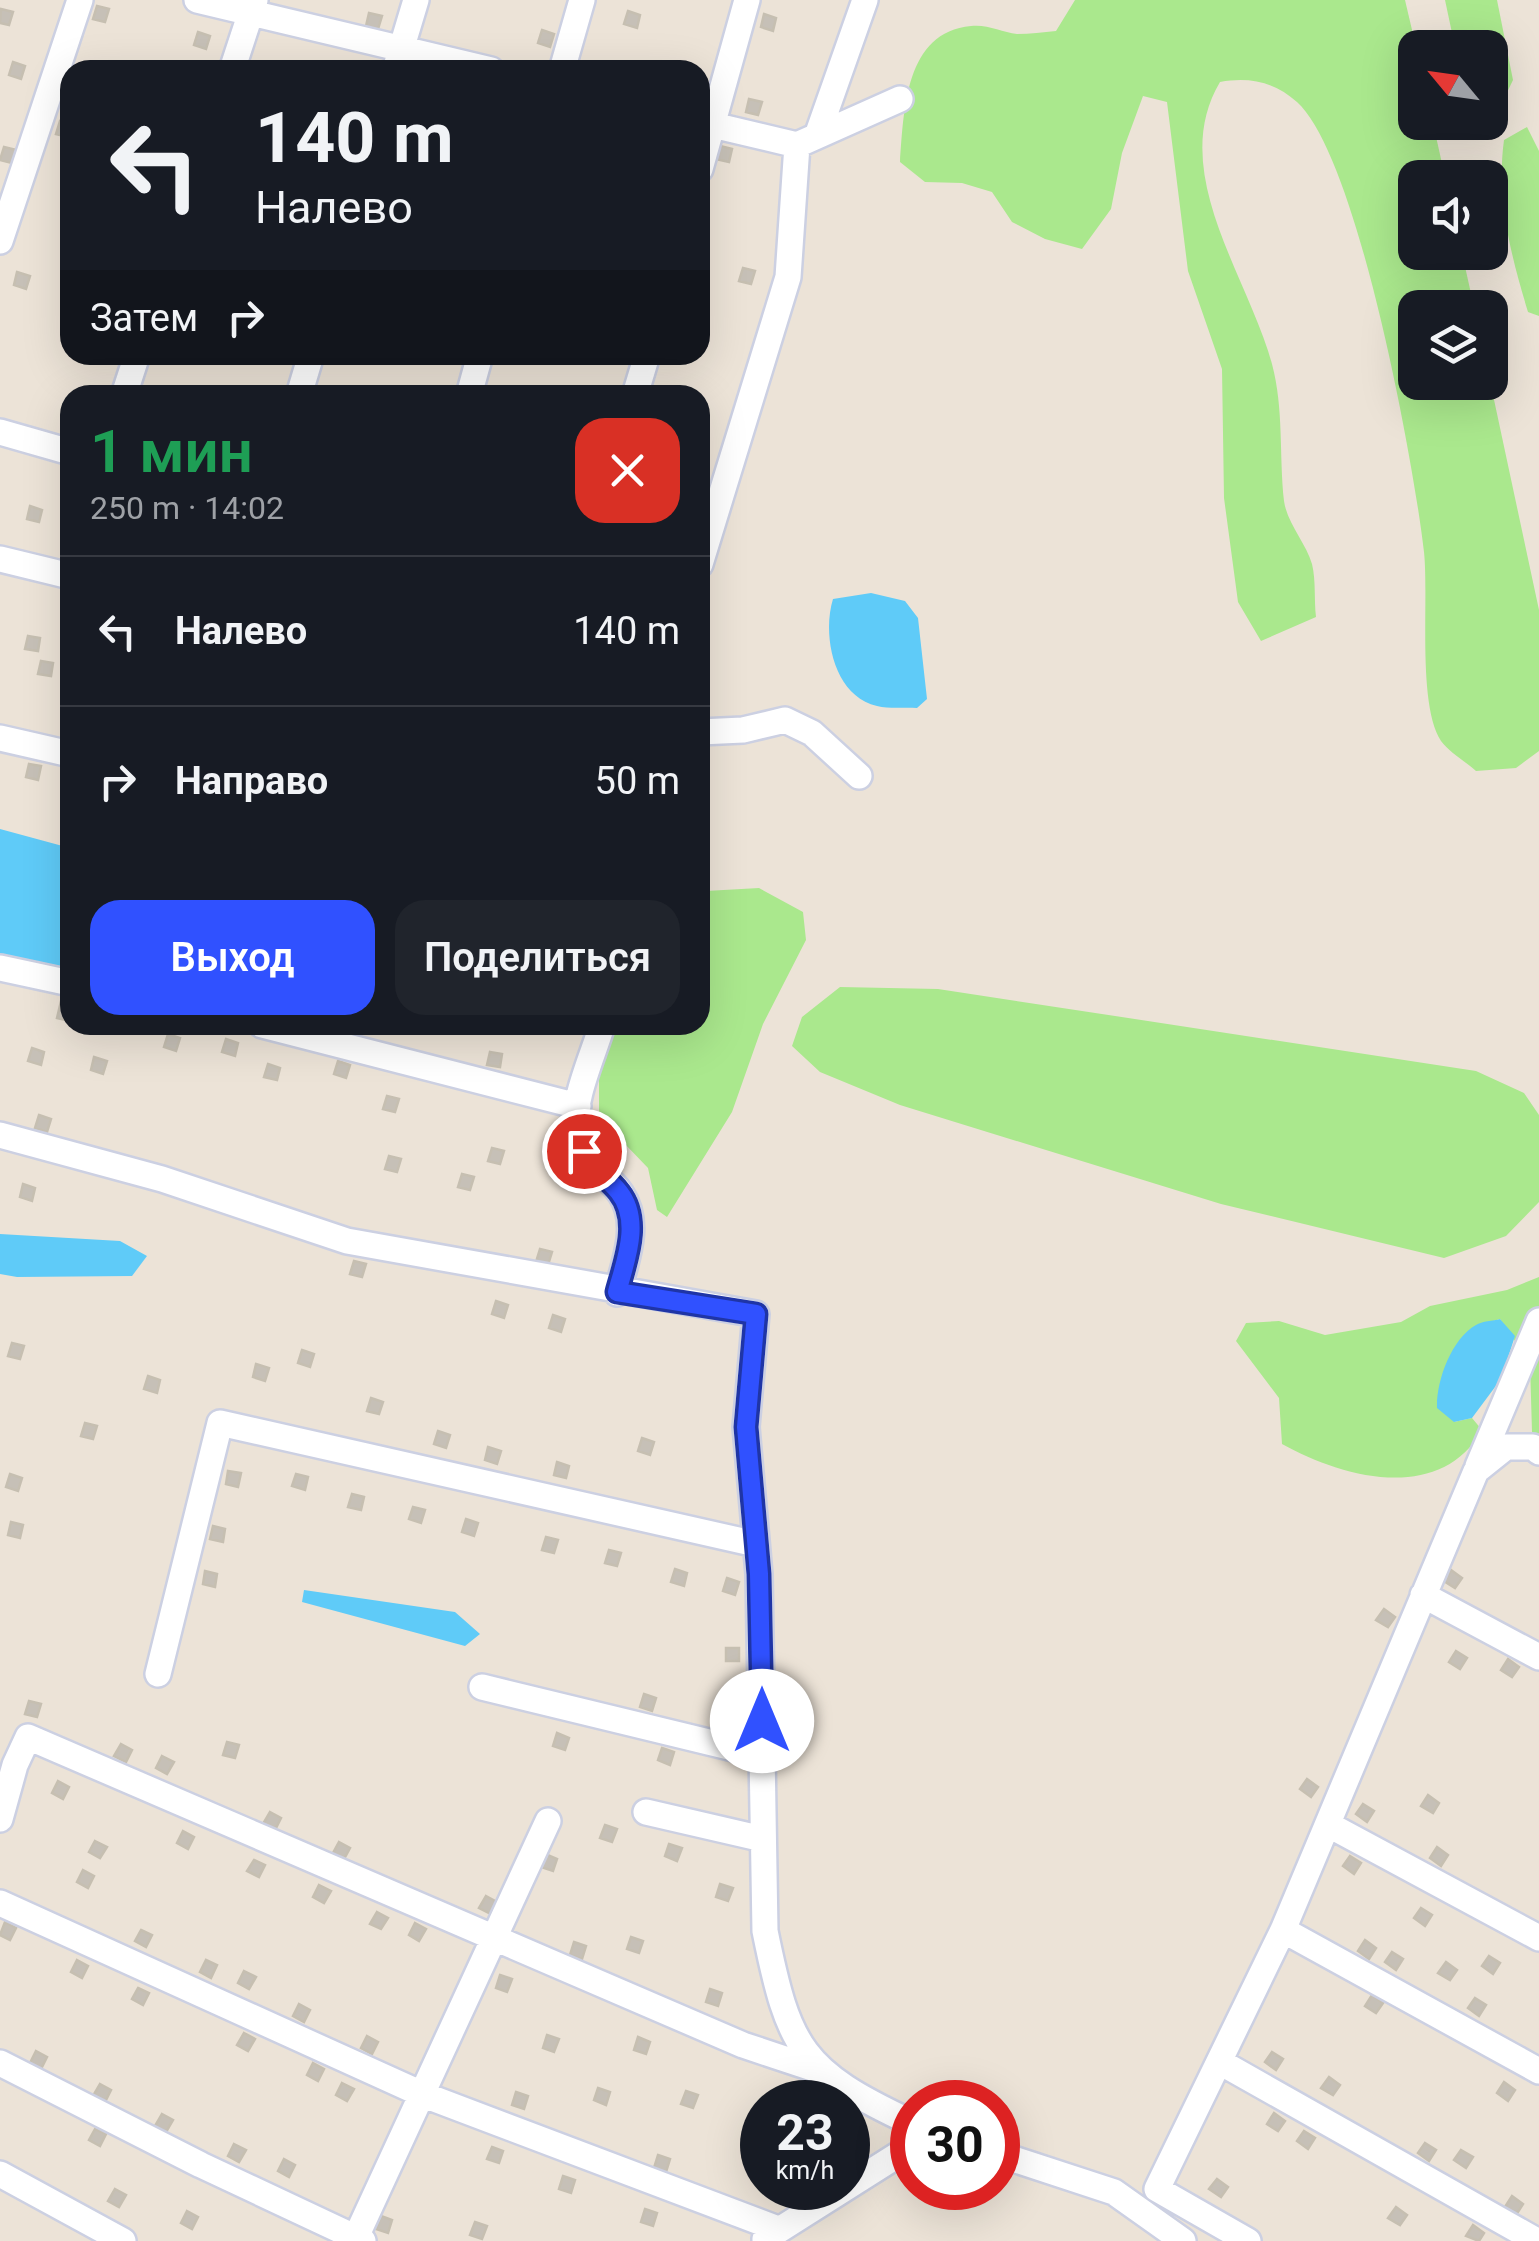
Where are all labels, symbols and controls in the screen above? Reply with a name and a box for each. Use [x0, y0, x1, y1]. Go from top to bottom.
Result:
north arrow [1398, 30, 1508, 140]
map controls [1398, 30, 1508, 400]
text: 140 m [255, 97, 454, 179]
icon: left [90, 100, 220, 230]
button: sound [1398, 160, 1508, 270]
text: Налево [255, 181, 413, 234]
icon: right [218, 290, 273, 345]
button: layers [1398, 290, 1508, 400]
text: Затем [90, 296, 198, 340]
text: 1 мин [90, 416, 253, 487]
button: close [575, 418, 680, 523]
text: 250 m · 14:02 [90, 489, 284, 527]
icon: left [90, 604, 145, 659]
text: Налево [175, 609, 307, 653]
text: 140 m [573, 609, 680, 653]
icon: right [90, 754, 145, 809]
text: Направо [175, 759, 328, 803]
text: 50 m [595, 759, 680, 803]
button: Выход [90, 900, 375, 1015]
button: Поделиться [395, 900, 680, 1015]
pin [542, 1109, 627, 1194]
icon: arrive [557, 1124, 612, 1179]
position arrow [710, 1669, 814, 1773]
speed limit sign: 30 [890, 2080, 1020, 2210]
text: 23 [776, 2104, 834, 2162]
text: km/h [776, 2156, 834, 2185]

